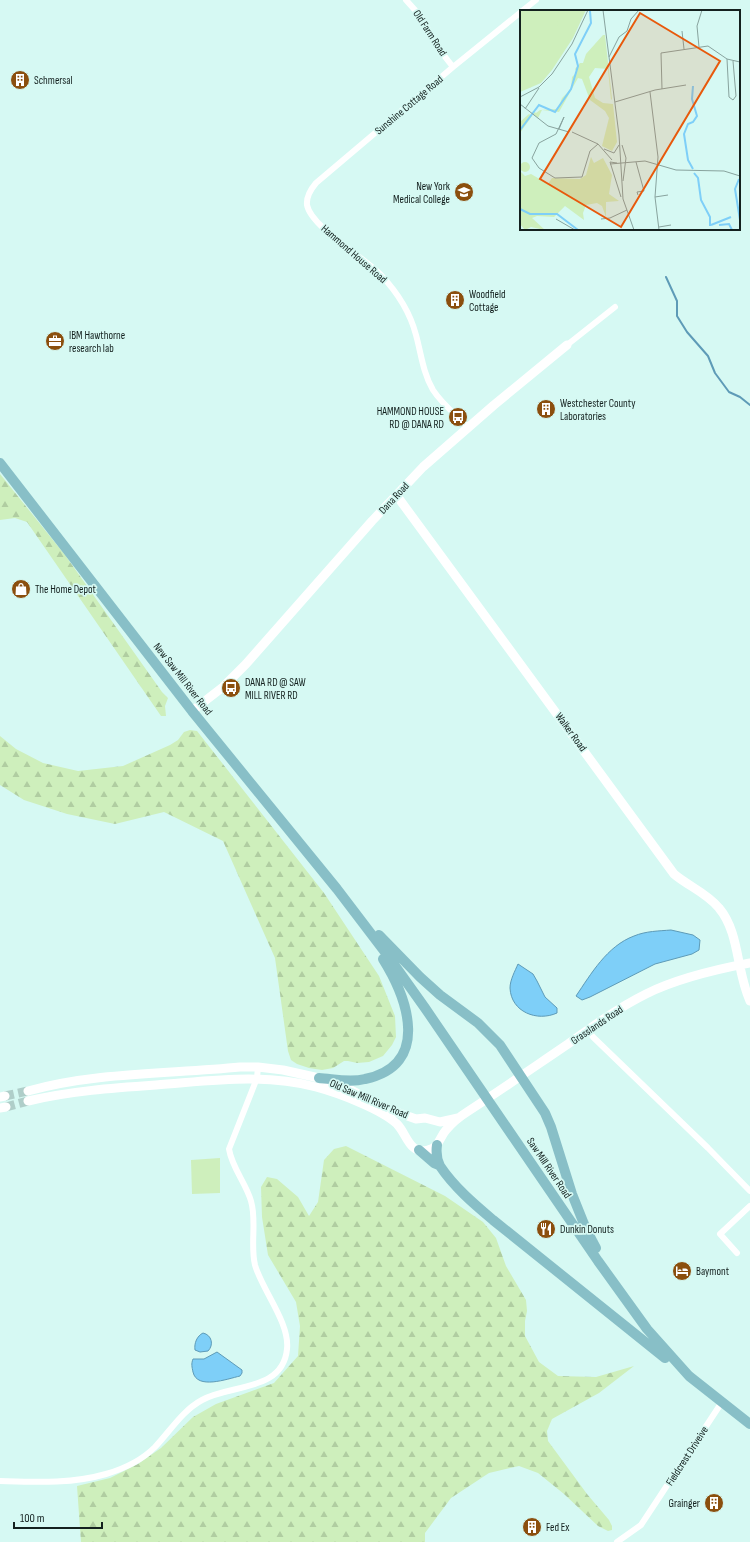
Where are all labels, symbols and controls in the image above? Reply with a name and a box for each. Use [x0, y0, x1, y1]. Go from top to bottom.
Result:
street label: Old Farm Road [410, 8, 450, 59]
inset map [520, 10, 740, 230]
building icon: Schmersal [9, 69, 31, 91]
street label: Sunshine Cottage Road [372, 72, 446, 137]
place label: Schmersal [34, 74, 72, 87]
place label: New York Medical College [393, 180, 451, 206]
school or university icon: New York Medical College [453, 181, 475, 203]
street label: Hammond House Road [319, 222, 390, 286]
place label: Woodfield Cottage [469, 288, 506, 314]
building icon: Woodfield Cottage [444, 289, 466, 311]
place label: IBM Hawthorne research lab [69, 329, 125, 355]
office icon: IBM Hawthorne research lab [44, 330, 66, 352]
place label: Westchester County Laboratories [560, 397, 636, 423]
building icon: Westchester County Laboratories [535, 398, 557, 420]
place label: HAMMOND HOUSE RD @ DANA RD [377, 405, 444, 431]
bus stop icon: HAMMOND HOUSE RD @ DANA RD [447, 406, 469, 428]
street label: Dana Road [376, 479, 412, 517]
shop icon: The Home Depot [10, 578, 32, 600]
place label: The Home Depot [35, 583, 97, 596]
street label: New Saw Mill River Road [151, 640, 215, 718]
place label: DANA RD @ SAW MILL RIVER RD [245, 676, 306, 702]
bus stop icon: DANA RD @ SAW MILL RIVER RD [220, 677, 242, 699]
street label: Walker Road [553, 710, 590, 754]
street label: Grasslands Road [568, 1003, 626, 1047]
street label: Old Saw Mill River Road [328, 1077, 411, 1122]
street label: Saw Mill River Road [524, 1135, 574, 1201]
restaurant icon: Dunkin Donuts [535, 1218, 557, 1240]
place label: Dunkin Donuts [560, 1223, 614, 1236]
hotel icon: Baymont [671, 1260, 693, 1282]
place label: Baymont [696, 1265, 730, 1278]
street label: Fieldcrest Driveive [663, 1424, 711, 1488]
building icon: Grainger [703, 1492, 725, 1514]
place label: Grainger [669, 1497, 700, 1510]
scale bar [14, 1504, 102, 1530]
text: 100 m [20, 1511, 45, 1526]
building icon: Fed Ex [521, 1516, 543, 1538]
place label: Fed Ex [546, 1521, 569, 1534]

